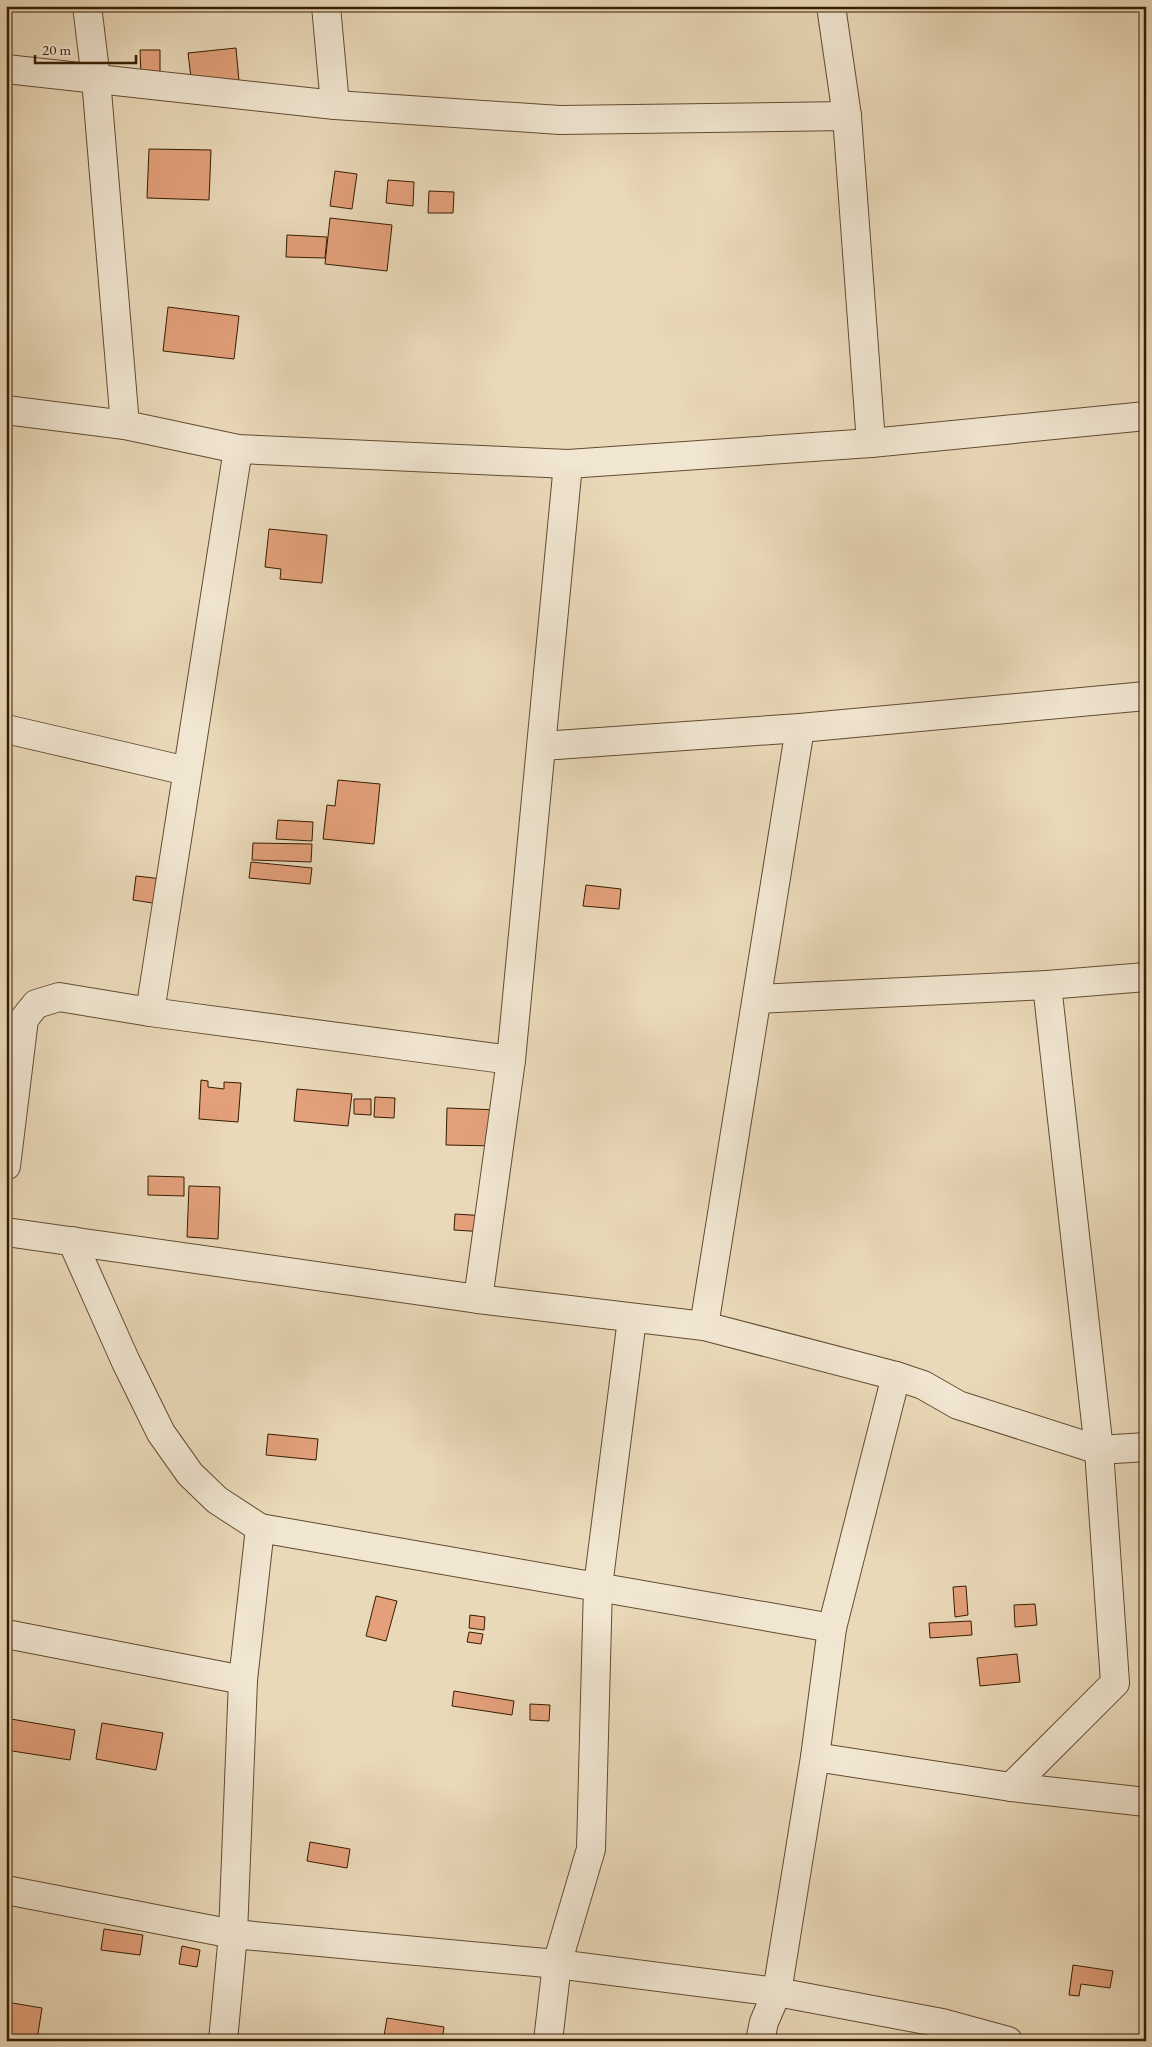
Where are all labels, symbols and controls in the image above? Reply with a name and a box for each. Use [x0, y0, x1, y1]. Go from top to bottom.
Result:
scale bar [35, 32, 136, 64]
text: 20 m [42, 40, 71, 59]

